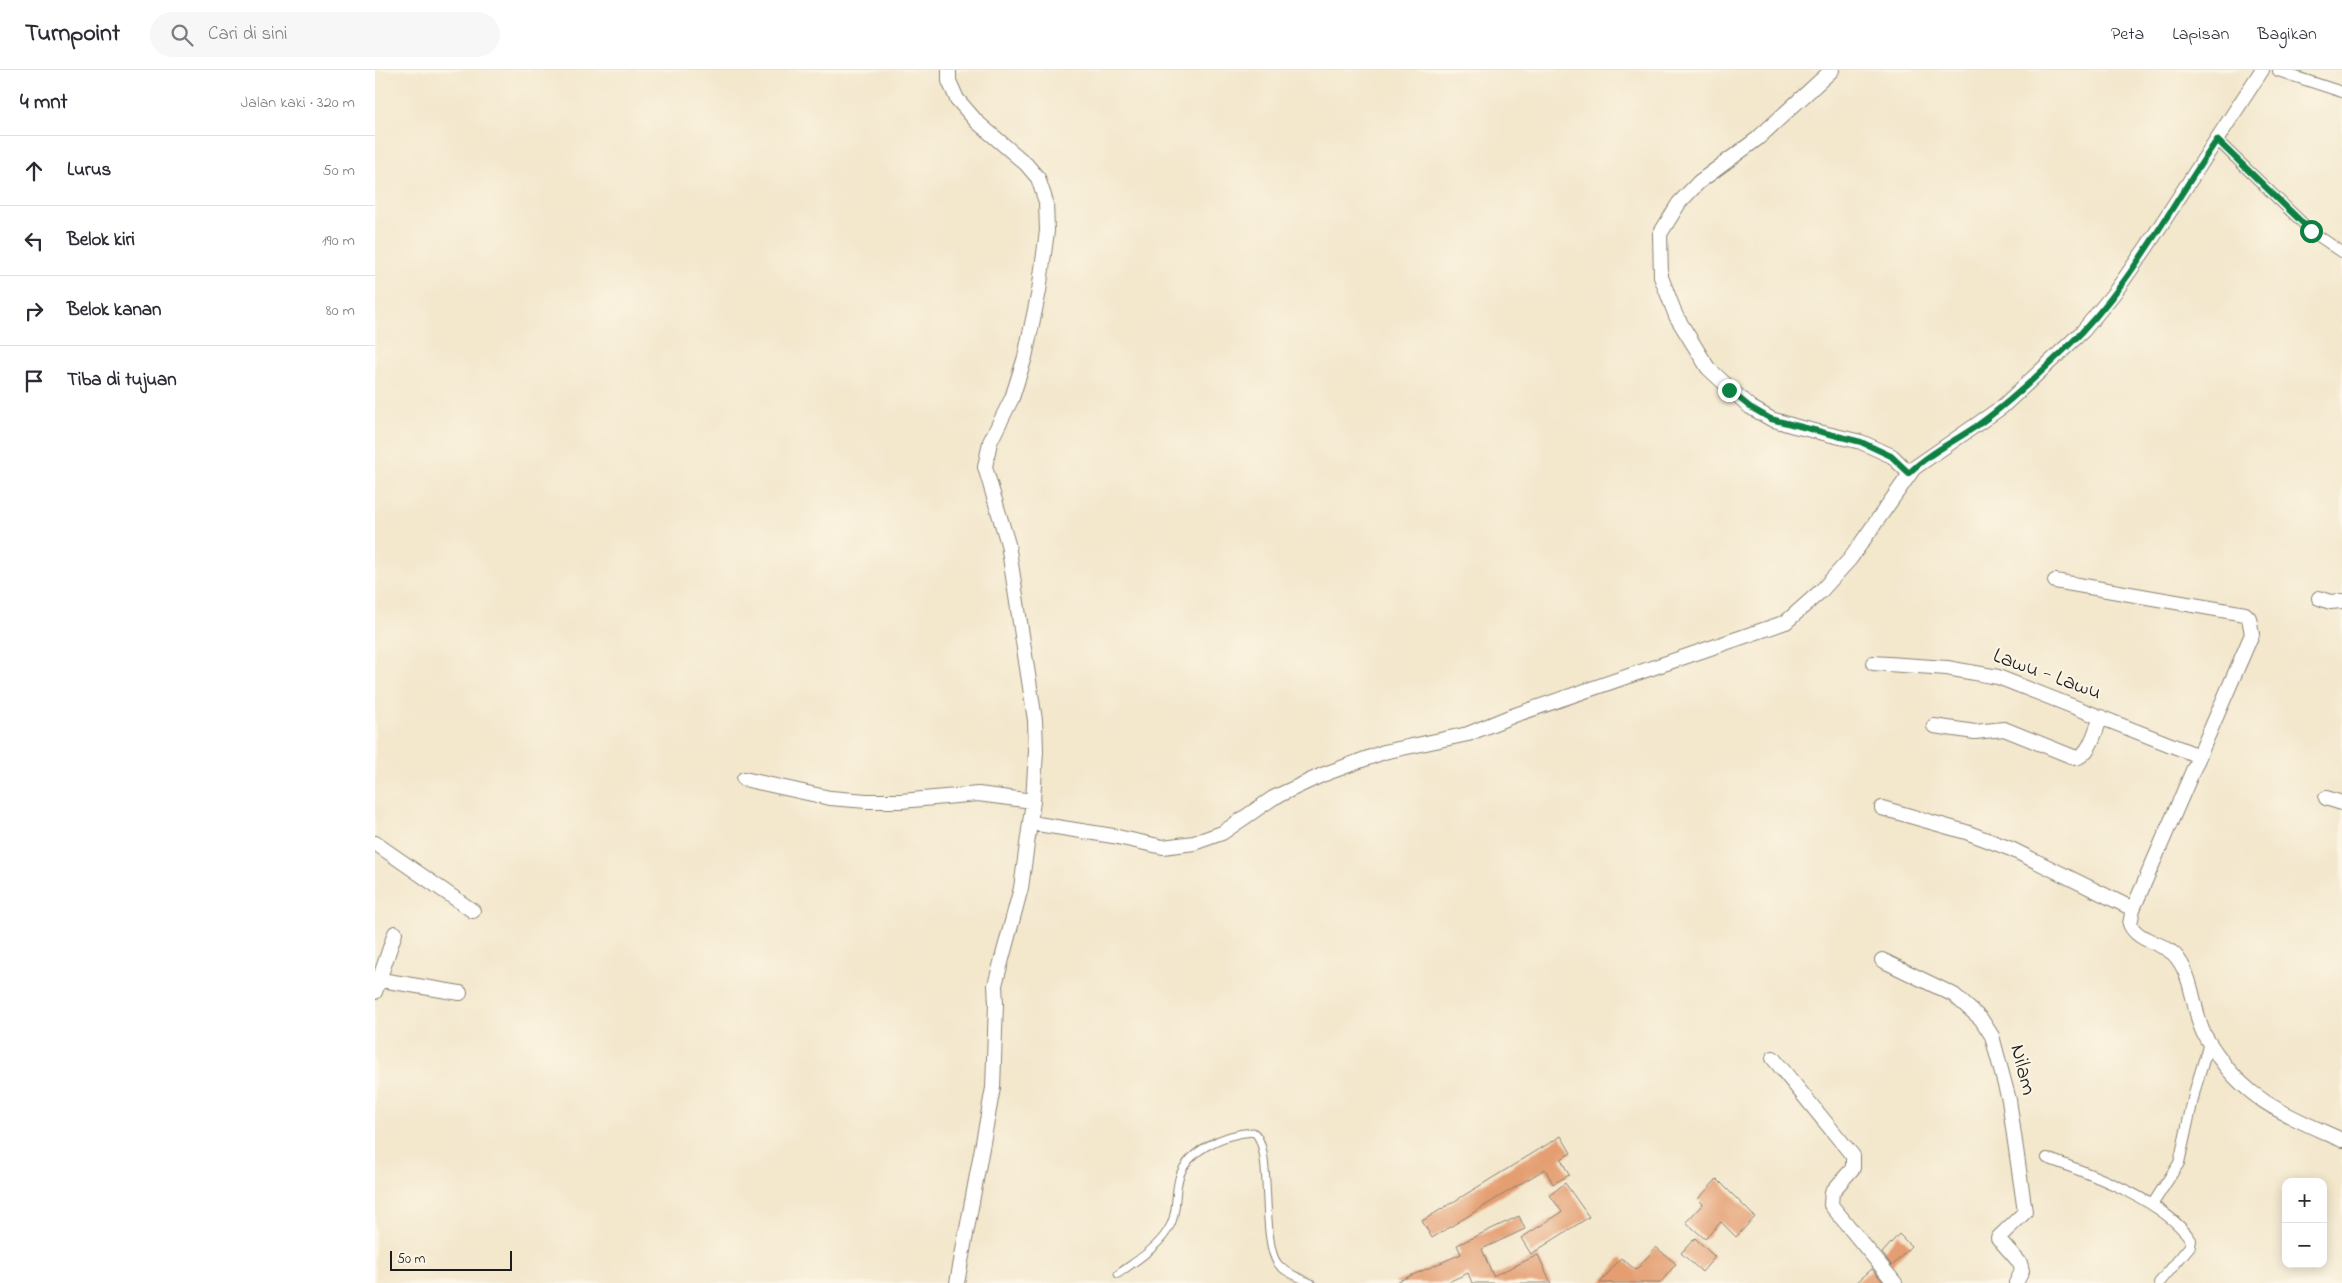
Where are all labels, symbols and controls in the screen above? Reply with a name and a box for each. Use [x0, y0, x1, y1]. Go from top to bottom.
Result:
search box [150, 12, 500, 57]
text: Turnpoint [25, 17, 120, 52]
icon: search [168, 21, 196, 49]
text: Cari di sini [208, 21, 287, 48]
text: Peta [2111, 22, 2144, 48]
text: Lapisan [2172, 22, 2229, 48]
text: Bagikan [2257, 22, 2317, 48]
text: 4 mnt [20, 88, 68, 118]
text: Jalan kaki · 320 m [241, 91, 355, 115]
icon: ahead [20, 157, 48, 185]
text: Lurus [67, 157, 111, 184]
text: 50 m [323, 159, 355, 183]
route start [2300, 220, 2323, 243]
icon: left [20, 227, 48, 255]
text: Belok kiri [67, 227, 135, 254]
text: 190 m [322, 229, 355, 253]
icon: right [20, 297, 48, 325]
text: Belok kanan [67, 297, 161, 324]
text: 80 m [326, 299, 355, 323]
icon: arrive [20, 367, 48, 395]
text: Tiba di tujuan [67, 367, 177, 394]
route end [1718, 379, 1741, 402]
street label: Lawu - Lawu [1988, 641, 2106, 709]
street label: Nilam [2000, 1041, 2044, 1099]
map controls [2282, 1178, 2327, 1268]
button: + [2282, 1178, 2327, 1223]
button: − [2282, 1223, 2327, 1268]
scale bar [390, 1248, 513, 1271]
text: 50 m [397, 1249, 425, 1270]

